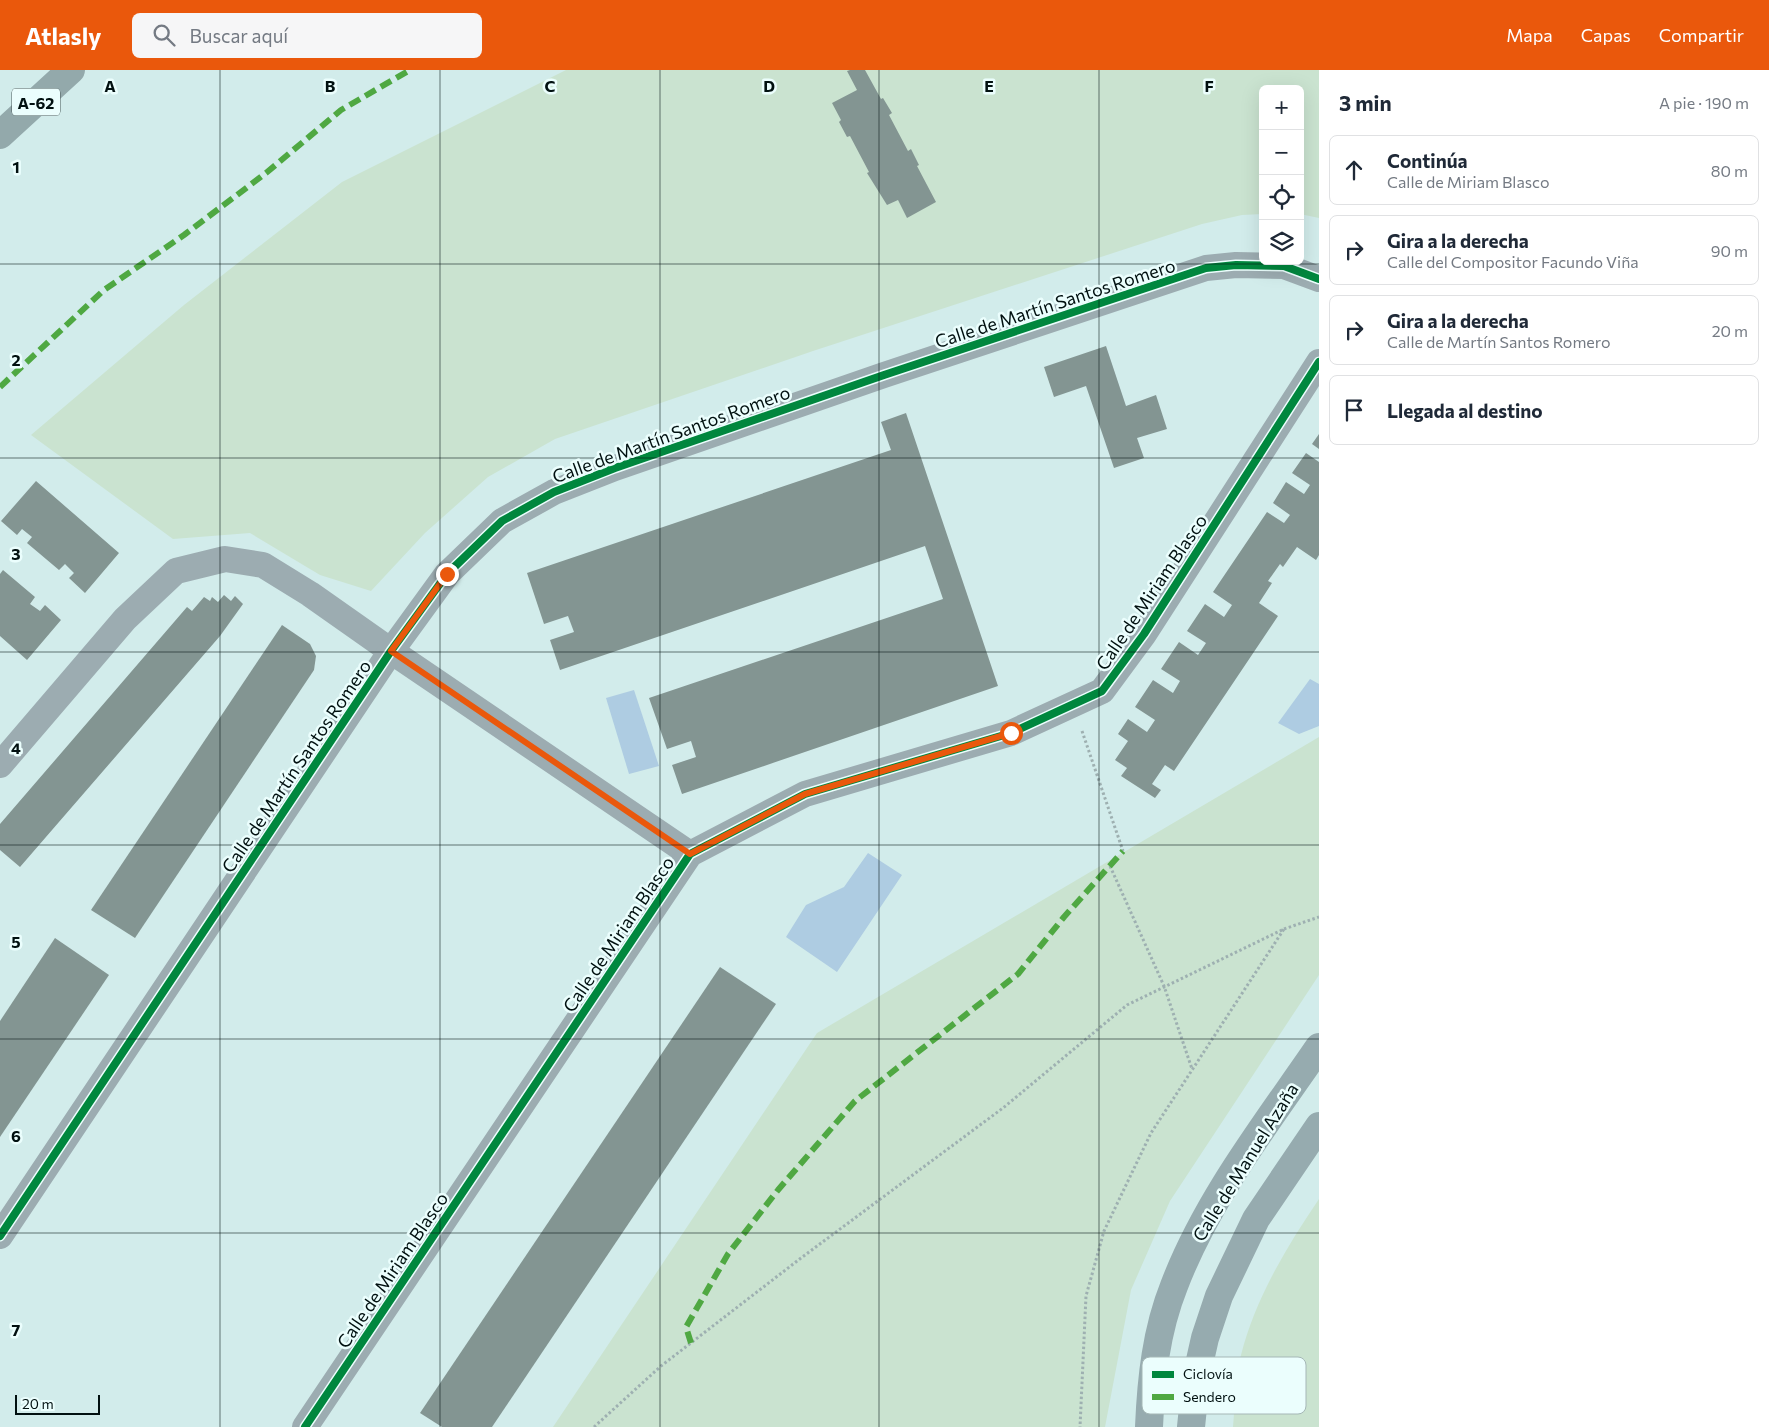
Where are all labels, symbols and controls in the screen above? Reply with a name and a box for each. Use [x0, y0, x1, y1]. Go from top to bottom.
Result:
search box [132, 13, 482, 58]
text: Atlasly [25, 21, 102, 50]
icon: search [150, 21, 178, 49]
text: Buscar aquí [190, 24, 288, 47]
text: Mapa [1506, 24, 1553, 46]
text: Capas [1581, 24, 1631, 46]
text: Compartir [1659, 24, 1744, 46]
text: A [104, 76, 116, 95]
text: B [325, 76, 336, 95]
text: C [545, 76, 556, 95]
text: D [763, 76, 775, 95]
text: E [984, 76, 994, 95]
text: F [1204, 76, 1214, 95]
map controls [1259, 85, 1304, 265]
button: + [1259, 85, 1304, 130]
road number: A-62 [12, 88, 60, 116]
text: 3 min [1339, 90, 1392, 115]
text: A pie · 190 m [1659, 93, 1749, 112]
button: − [1259, 130, 1304, 175]
text: Continúa [1387, 149, 1468, 172]
icon: ahead [1340, 156, 1368, 184]
text: 1 [12, 157, 20, 176]
text: 80 m [1711, 161, 1748, 180]
text: Calle de Miriam Blasco [1387, 172, 1550, 191]
button: locate [1259, 175, 1304, 220]
button: layers [1259, 220, 1304, 265]
text: Gira a la derecha [1387, 229, 1529, 252]
icon: right [1340, 236, 1368, 264]
text: 90 m [1711, 241, 1748, 260]
text: Calle del Compositor Facundo Viña [1387, 252, 1639, 271]
street label: Calle de Martín Santos Romero [932, 254, 1178, 352]
text: Gira a la derecha [1387, 309, 1529, 332]
icon: right [1340, 316, 1368, 344]
text: 20 m [1712, 321, 1748, 340]
text: Calle de Martín Santos Romero [1387, 332, 1610, 351]
text: 2 [11, 350, 21, 369]
street label: Calle de Martín Santos Romero [549, 381, 793, 487]
icon: arrive [1340, 396, 1368, 424]
text: Llegada al destino [1387, 399, 1543, 422]
street label: Calle de Miriam Blasco [1091, 510, 1211, 674]
text: 3 [11, 544, 21, 563]
route end [436, 563, 459, 586]
street label: Calle de Martín Santos Romero [217, 656, 375, 876]
route start [1000, 722, 1023, 745]
text: 4 [11, 738, 21, 757]
street label: Calle de Miriam Blasco [558, 852, 678, 1016]
text: 5 [11, 932, 21, 951]
street label: Calle de Manuel Azaña [1187, 1079, 1303, 1245]
text: 6 [11, 1126, 21, 1145]
street label: Calle de Miriam Blasco [332, 1188, 452, 1352]
text: 7 [12, 1320, 21, 1339]
legend [1142, 1357, 1306, 1414]
text: Ciclovía [1183, 1365, 1233, 1382]
text: Sendero [1183, 1388, 1236, 1405]
scale bar [15, 1392, 100, 1415]
text: 20 m [22, 1395, 54, 1412]

